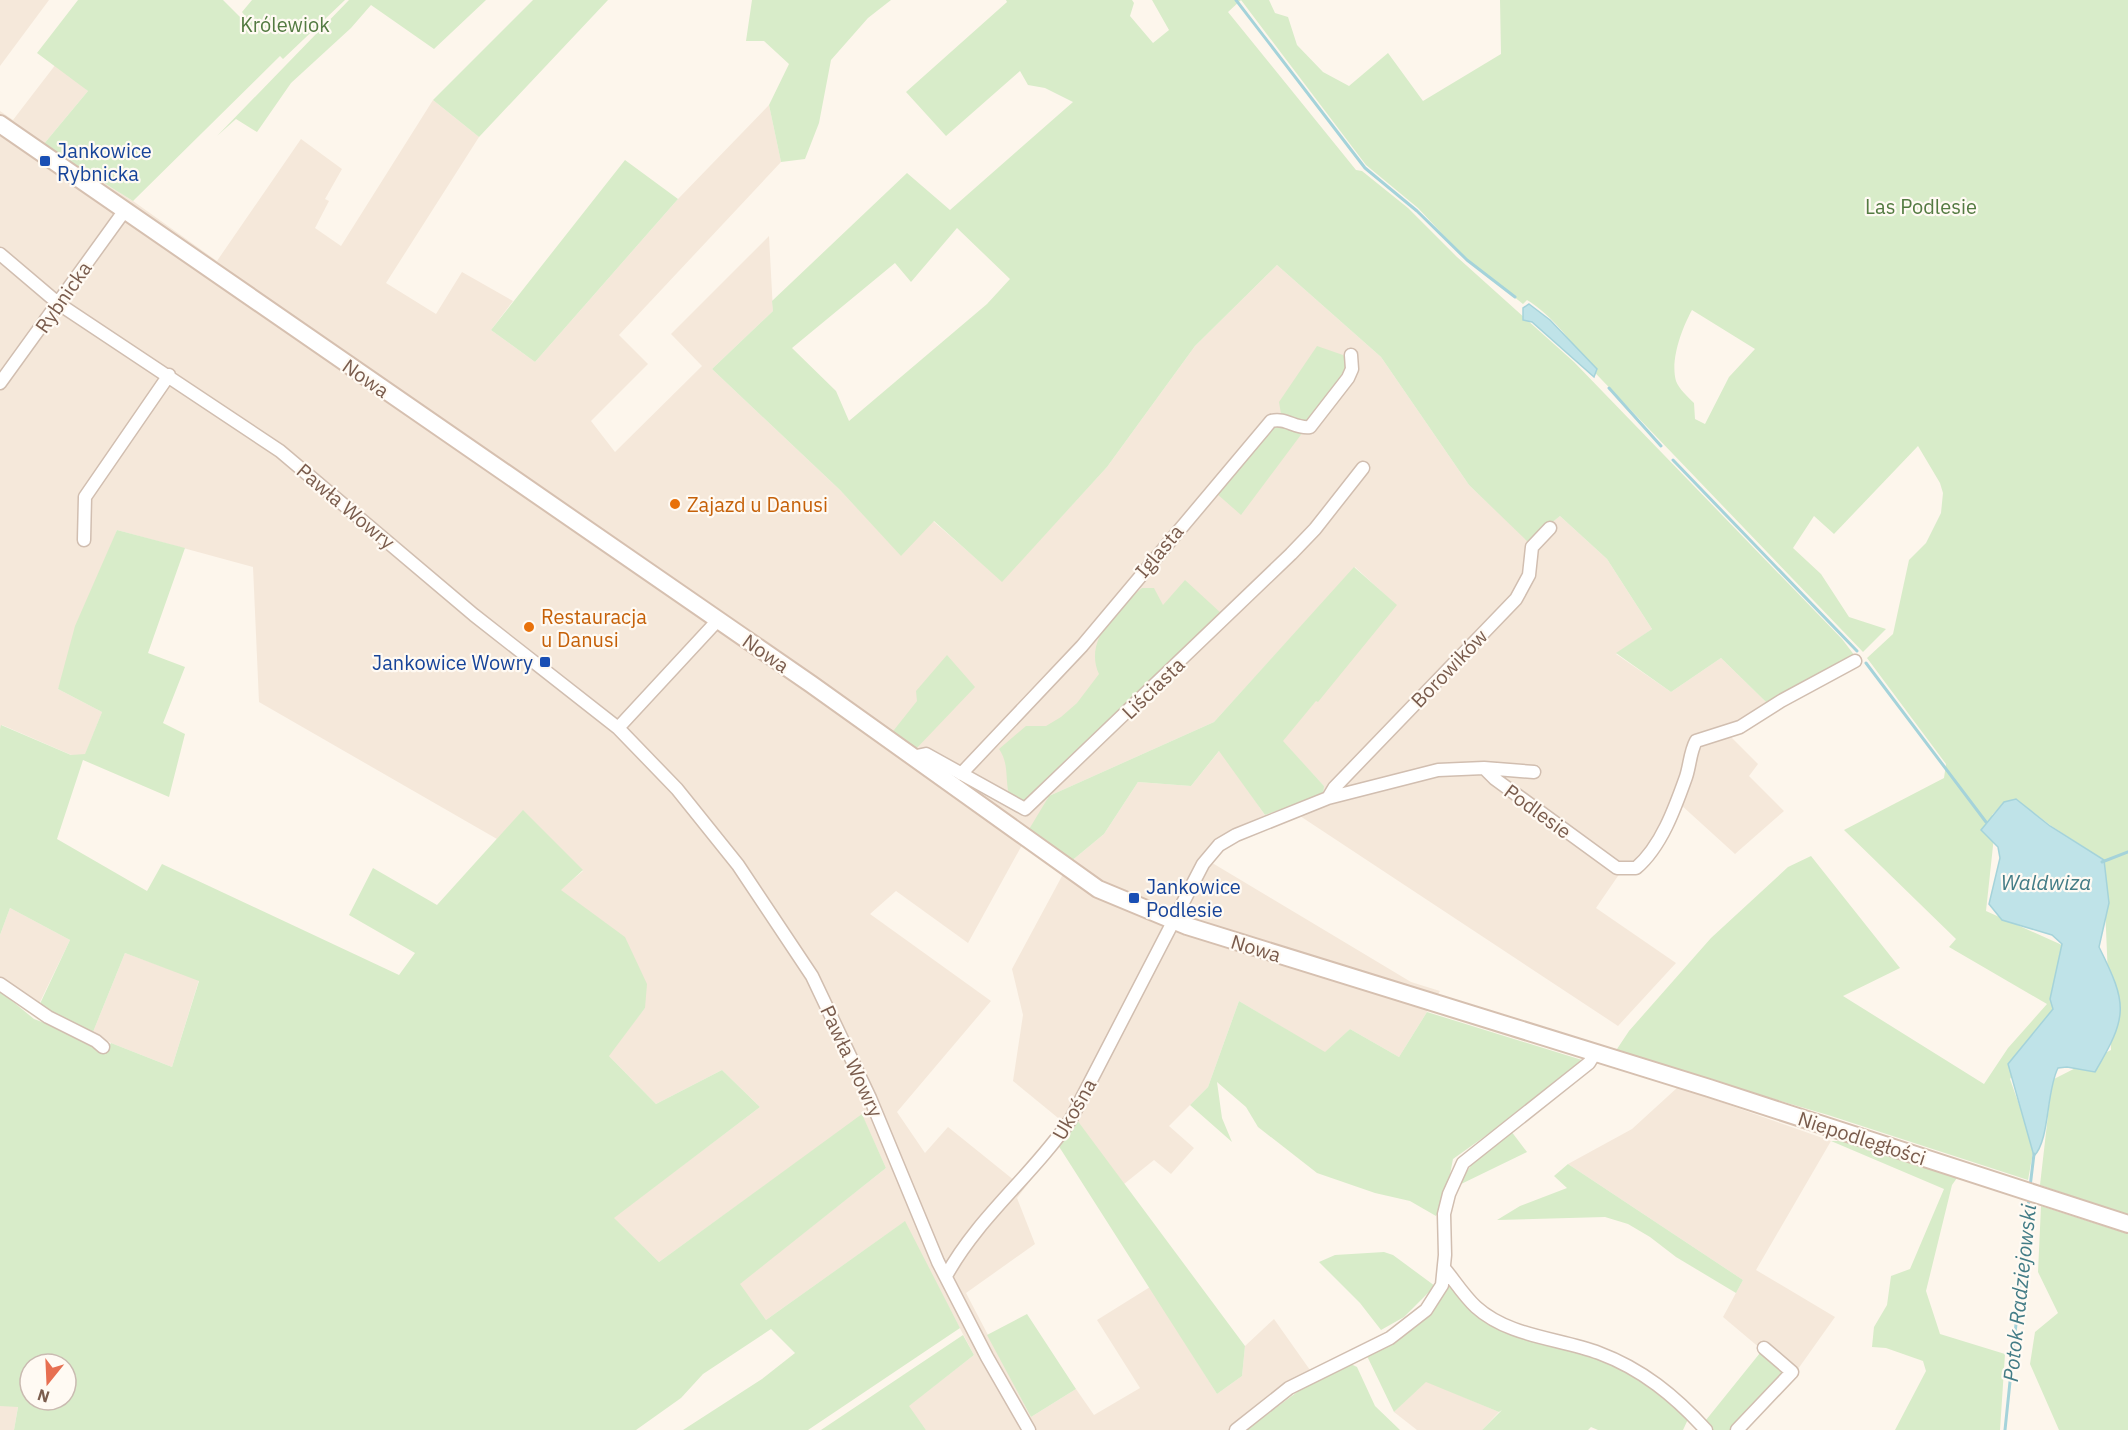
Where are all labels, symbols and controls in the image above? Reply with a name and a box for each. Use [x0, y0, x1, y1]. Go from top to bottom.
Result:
park label: Królewiok [240, 11, 330, 38]
place label: Jankowice Rybnicka [57, 137, 152, 187]
marker: Jankowice Rybnicka [38, 154, 52, 168]
park label: Las Podlesie [1865, 193, 1977, 220]
street label: Rybnicka [28, 255, 98, 338]
street label: Nowa [337, 352, 395, 404]
street label: Pawła Wowry [291, 457, 401, 555]
place label: Zajazd u Danusi [687, 491, 828, 518]
marker: Zajazd u Danusi [668, 497, 682, 511]
street label: Iglasta [1129, 518, 1189, 583]
place label: Restauracja u Danusi [541, 603, 647, 653]
marker: Restauracja u Danusi [522, 620, 536, 634]
street label: Borowików [1405, 623, 1493, 713]
street label: Nowa [737, 627, 795, 679]
place label: Jankowice Wowry [372, 649, 533, 676]
street label: Liściasta [1116, 651, 1191, 725]
marker: Jankowice Wowry [538, 655, 552, 669]
street label: Podlesie [1499, 778, 1577, 844]
water label: Waldwiza [2001, 868, 2091, 896]
place label: Jankowice Podlesie [1146, 873, 1241, 923]
marker: Jankowice Podlesie [1127, 891, 1141, 905]
street label: Nowa [1228, 928, 1285, 968]
street label: Pawła Wowry [814, 1001, 890, 1121]
street label: Ukośna [1046, 1073, 1103, 1145]
street label: Niepodległości [1795, 1105, 1929, 1171]
water label: Potok Radziejowski [1996, 1202, 2042, 1383]
north arrow [18, 1352, 78, 1412]
text: N [35, 1385, 52, 1408]

